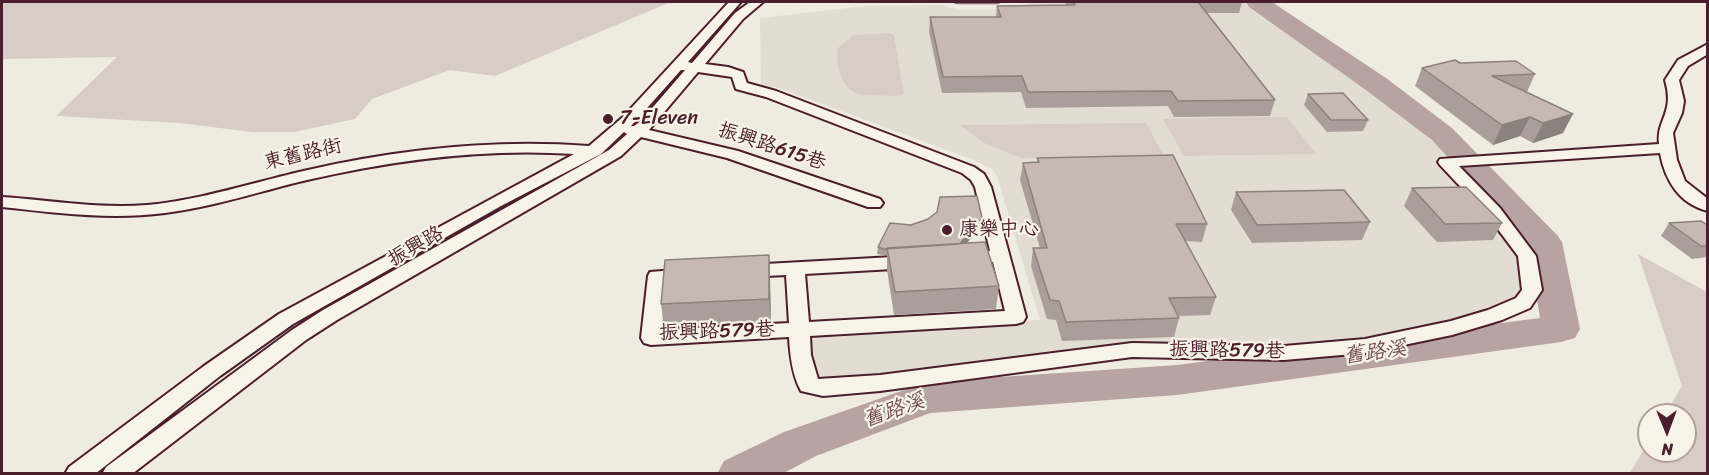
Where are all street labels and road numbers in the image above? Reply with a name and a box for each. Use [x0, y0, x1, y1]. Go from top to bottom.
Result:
street label: 振興路615巷 [715, 118, 829, 176]
street label: 東舊路街 [261, 134, 345, 176]
street label: 振興路 [384, 222, 448, 272]
street label: 振興路579巷 [659, 318, 775, 346]
street label: 振興路579巷 [1169, 338, 1285, 364]

